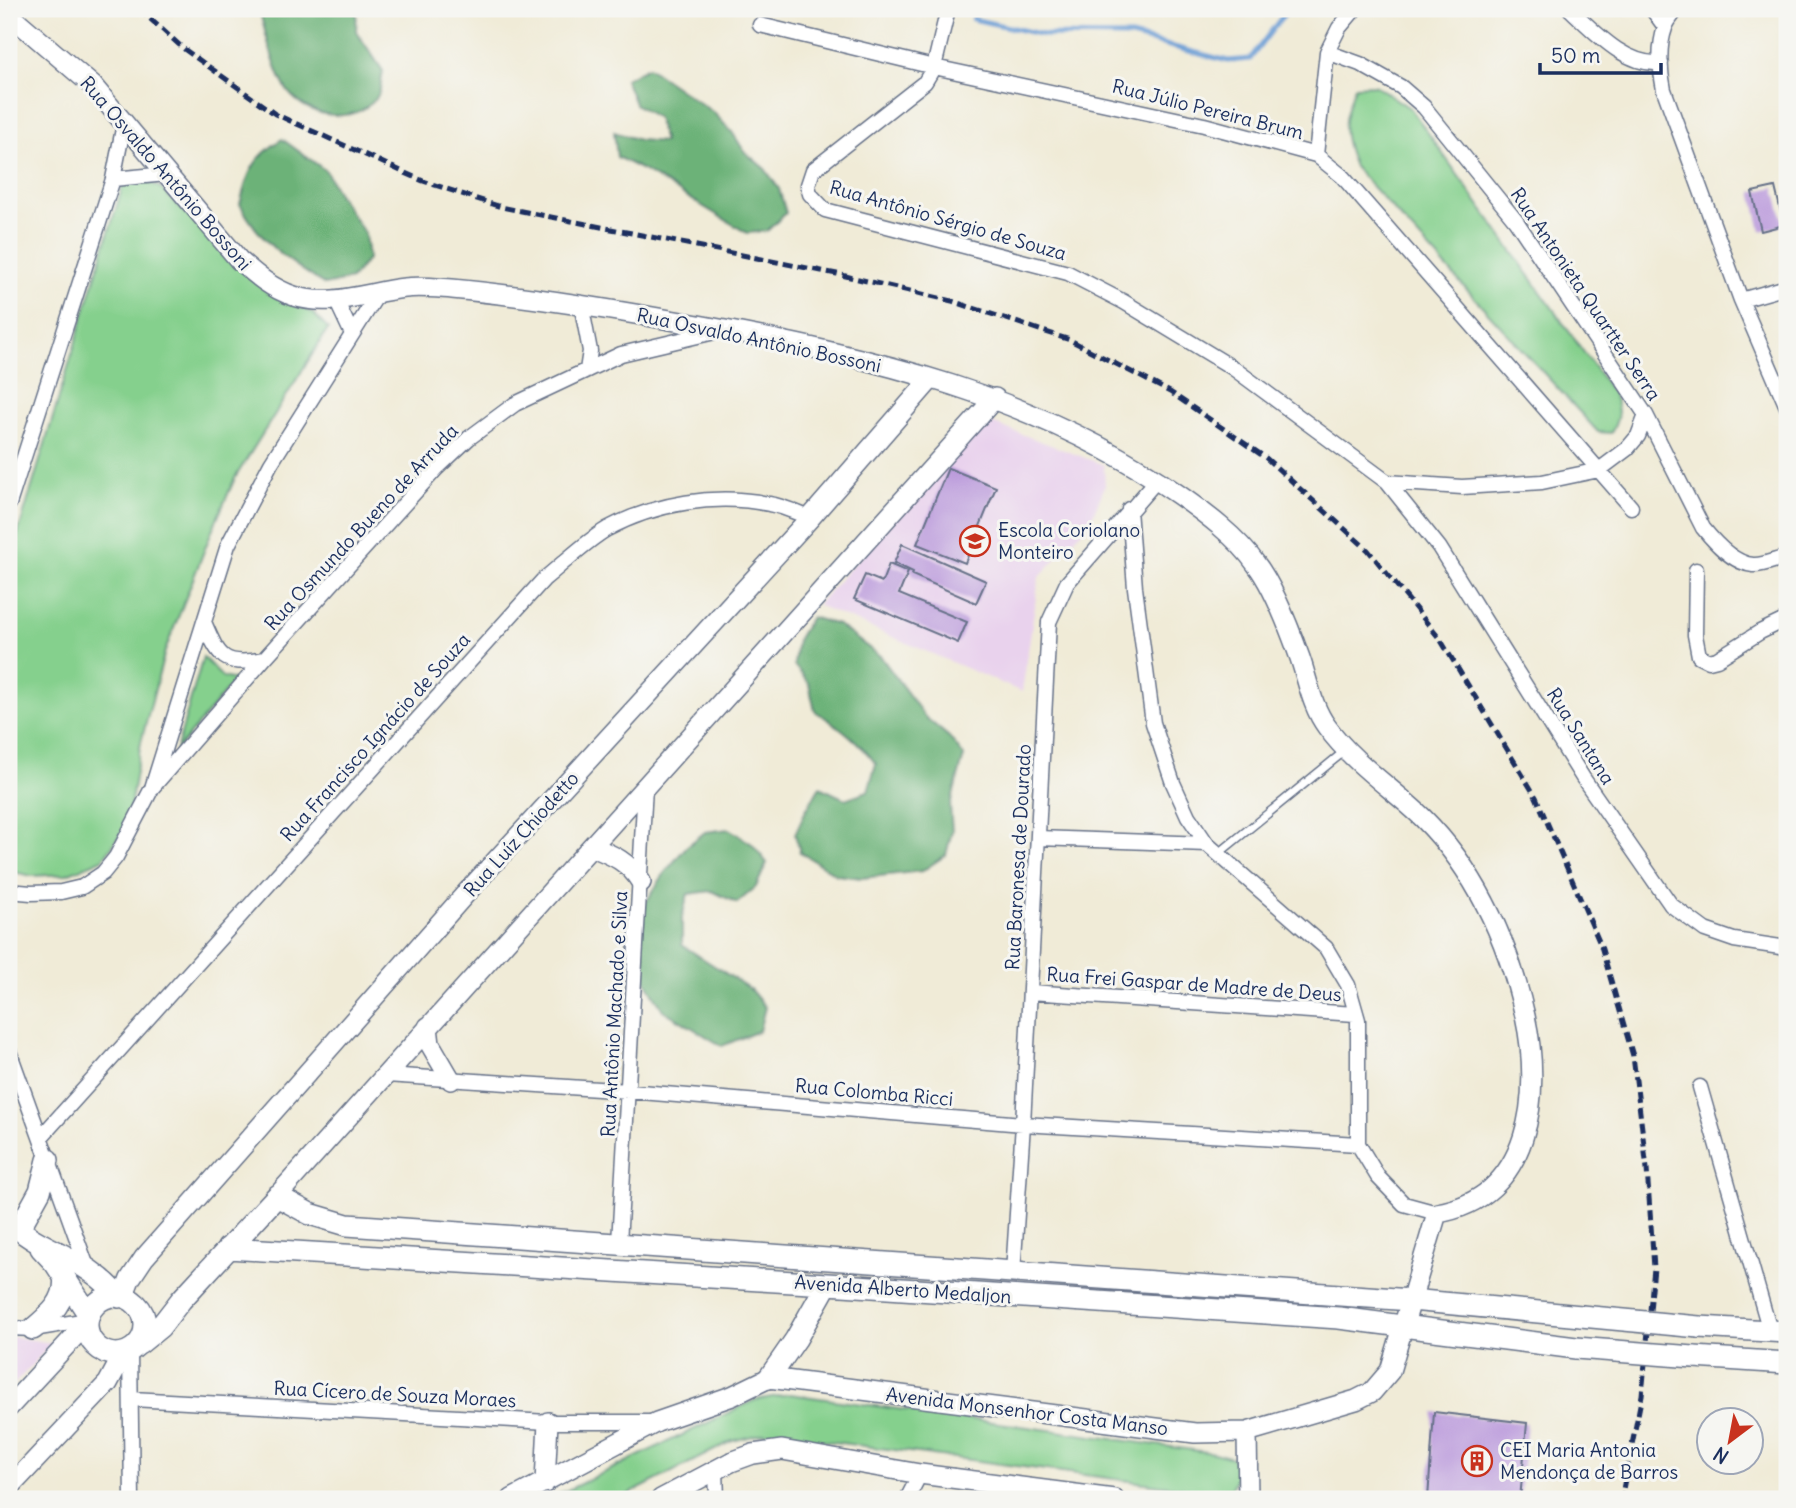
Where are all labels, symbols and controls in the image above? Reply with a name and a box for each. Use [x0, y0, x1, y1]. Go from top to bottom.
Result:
scale bar [1540, 32, 1661, 76]
text: 50 m [1551, 42, 1600, 69]
street label: Rua Osvaldo Antônio Bossoni [75, 71, 257, 275]
street label: Rua Júlio Pereira Brum [1110, 74, 1306, 144]
street label: Rua Antônio Sérgio de Souza [827, 175, 1069, 265]
street label: Rua Antonieta Quartter Serra [1506, 183, 1666, 405]
street label: Rua Osvaldo Antônio Bossoni [635, 302, 883, 378]
street label: Rua Osmundo Bueno de Arruda [259, 419, 463, 635]
place label: Escola Coriolano Monteiro [998, 518, 1140, 564]
school or university icon: Escola Coriolano Monteiro [958, 524, 992, 558]
street label: Rua Francisco Ignácio de Souza [275, 628, 475, 846]
street label: Rua Santana [1542, 683, 1620, 789]
street label: Rua Baronesa de Dourado [1000, 743, 1036, 971]
street label: Rua Luíz Chiodetto [458, 766, 584, 902]
street label: Rua Antônio Machado e Silva [596, 890, 632, 1138]
street label: Rua Frei Gaspar de Madre de Deus [1046, 962, 1342, 1006]
street label: Rua Colomba Ricci [794, 1073, 954, 1111]
street label: Avenida Alberto Medaljon [794, 1269, 1012, 1309]
street label: Rua Cícero de Souza Moraes [273, 1376, 517, 1412]
street label: Avenida Monsenhor Costa Manso [885, 1382, 1169, 1440]
north arrow [1694, 1406, 1764, 1476]
place label: CEI Maria Antonia Mendonça de Barros [1500, 1438, 1678, 1484]
text: N [1709, 1442, 1733, 1469]
building icon: CEI Maria Antonia Mendonça de Barros [1460, 1444, 1494, 1478]

